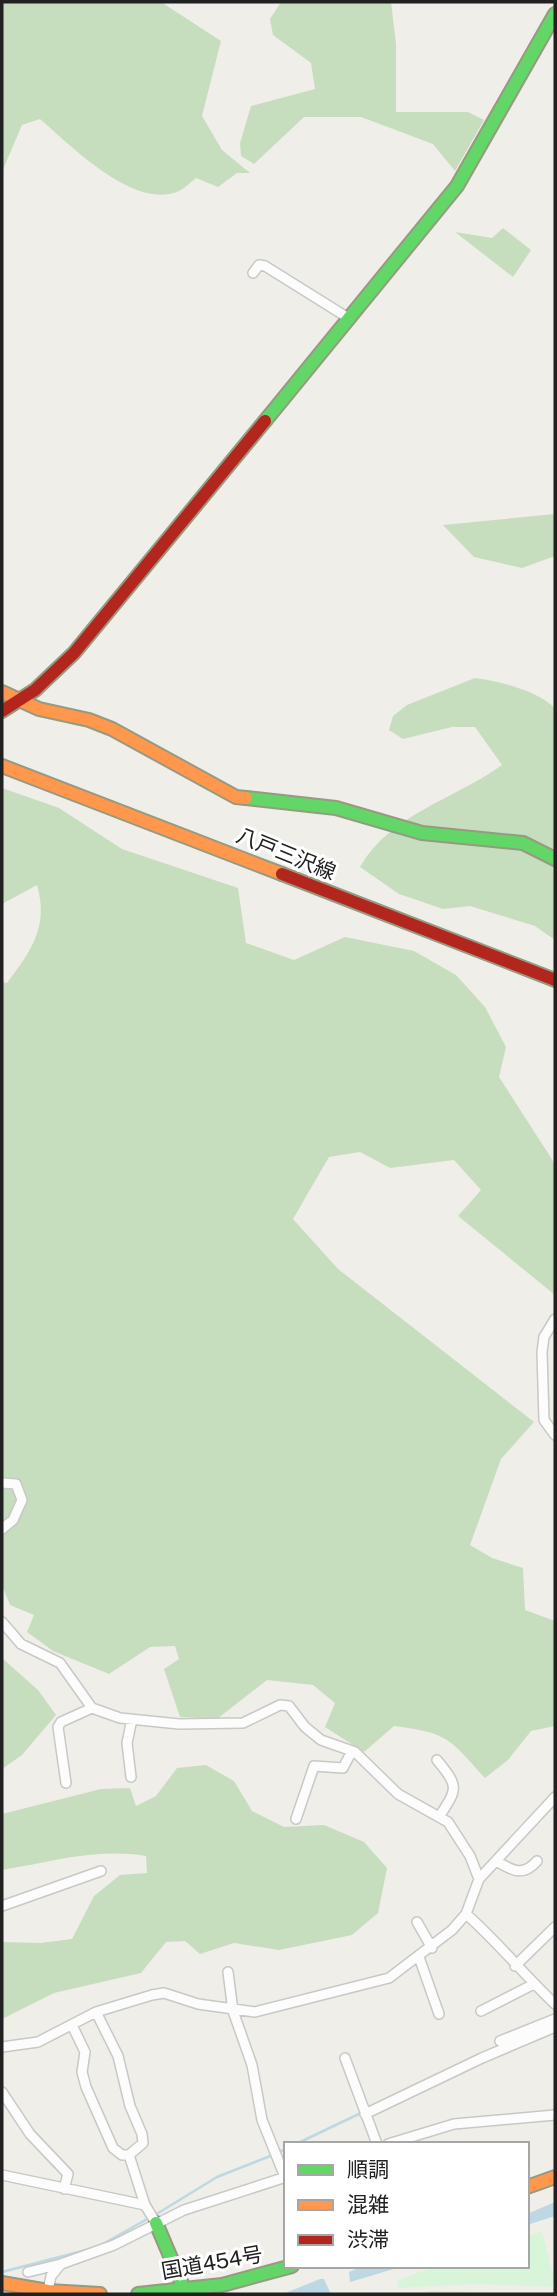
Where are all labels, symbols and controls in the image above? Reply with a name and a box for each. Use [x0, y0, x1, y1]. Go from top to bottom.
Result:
street label: 八戸三沢線 [233, 822, 340, 885]
legend [284, 2142, 529, 2268]
text: 順調 [347, 2157, 389, 2182]
text: 混雑 [347, 2192, 389, 2217]
text: 渋滞 [347, 2227, 389, 2252]
street label: 国道454号 [159, 2241, 265, 2284]

